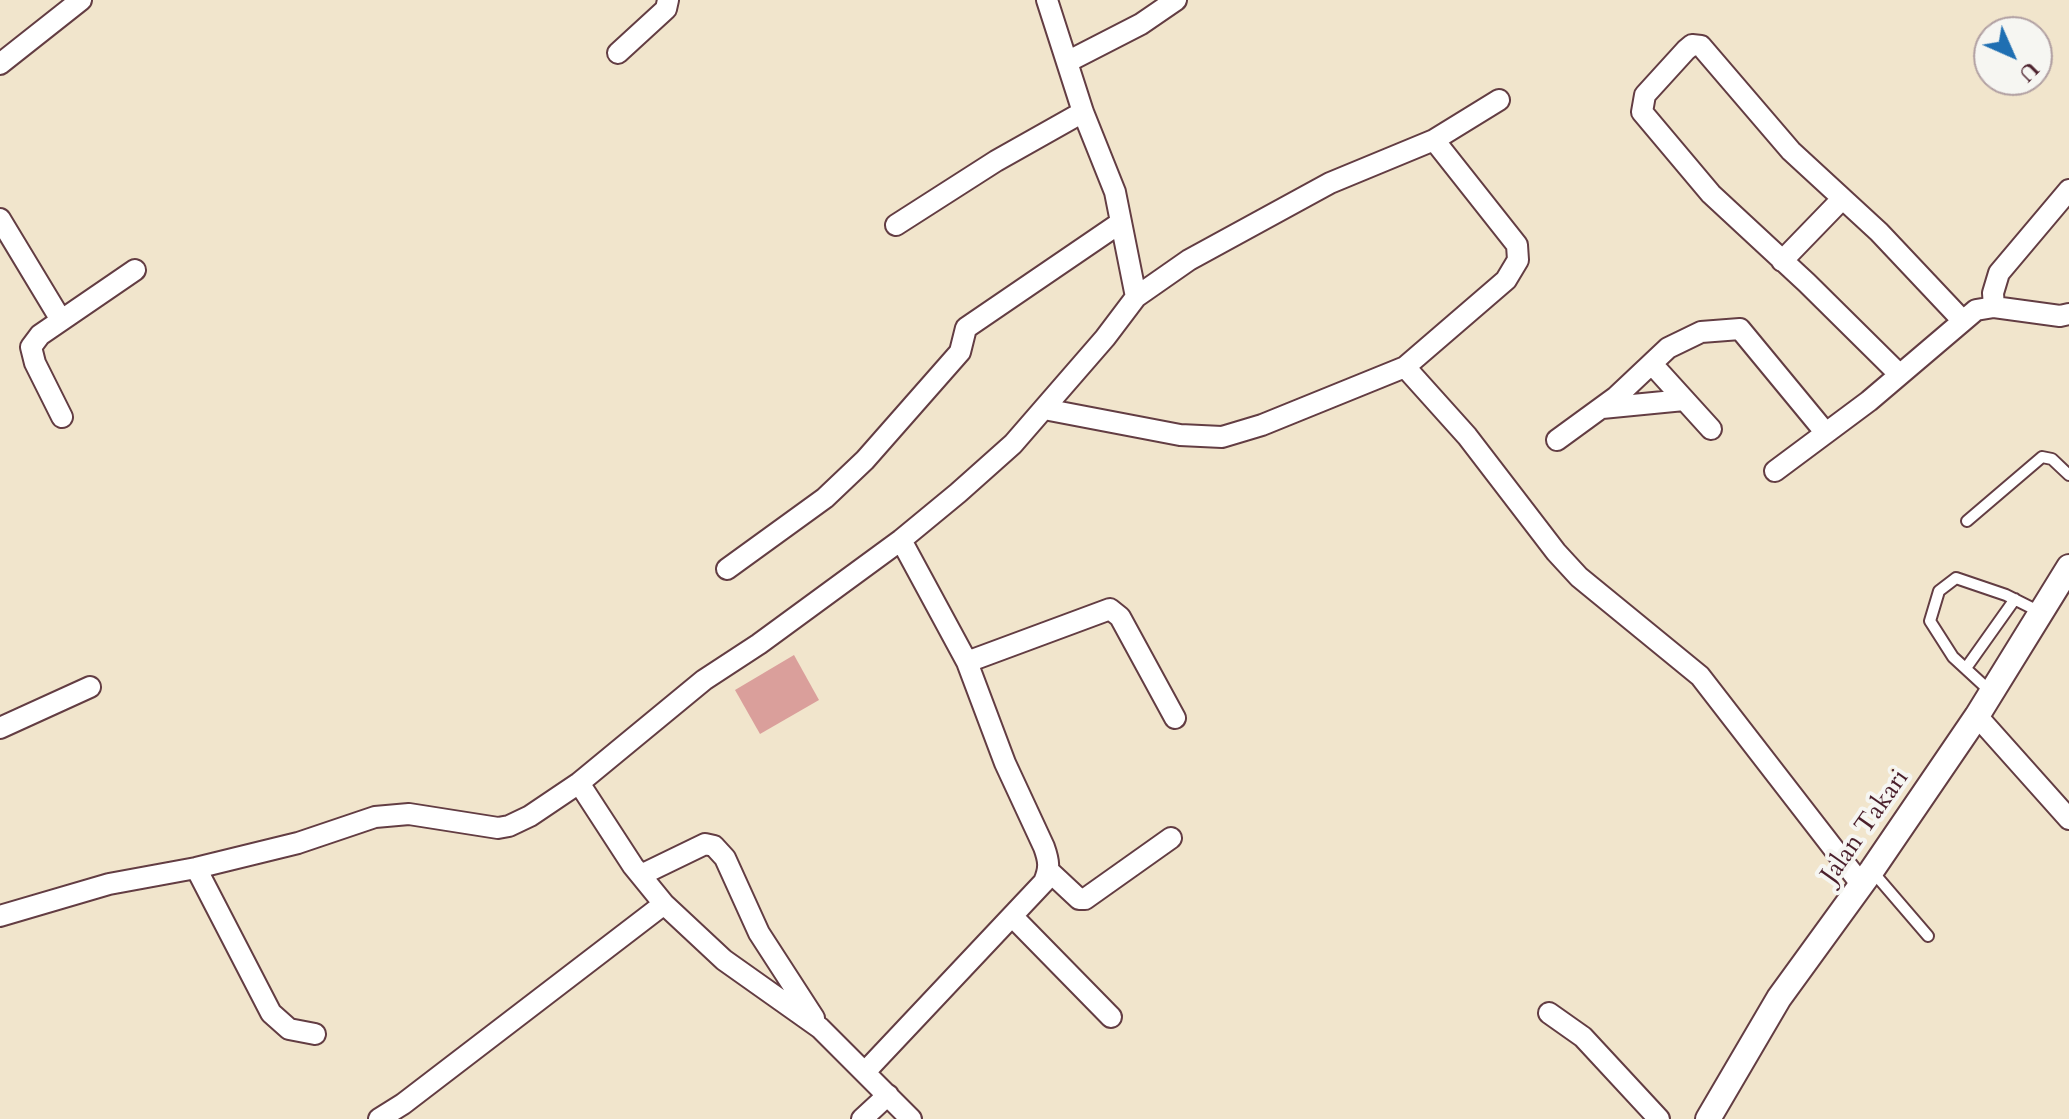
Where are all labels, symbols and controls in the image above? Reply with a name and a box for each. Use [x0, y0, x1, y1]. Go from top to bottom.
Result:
north arrow [1973, 16, 2053, 96]
text: U [2012, 55, 2046, 89]
street label: Jalan Takari [1815, 764, 1917, 890]

